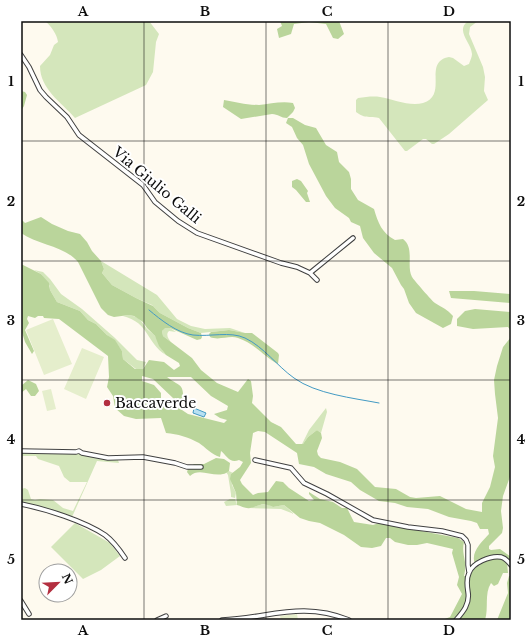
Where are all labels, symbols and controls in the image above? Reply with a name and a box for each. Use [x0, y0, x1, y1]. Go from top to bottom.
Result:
text: A [77, 3, 89, 20]
text: B [200, 3, 210, 20]
text: C [322, 3, 333, 20]
text: D [443, 3, 455, 20]
text: 1 [8, 73, 14, 90]
text: 1 [518, 73, 524, 90]
street label: Via Giulio Galli [108, 142, 205, 227]
text: 2 [7, 193, 15, 210]
text: 2 [517, 193, 525, 210]
text: 3 [7, 312, 15, 329]
text: 3 [517, 312, 525, 329]
place label: Baccaverde [115, 394, 196, 412]
marker: Baccaverde [102, 398, 112, 408]
text: 4 [7, 431, 16, 448]
text: 4 [517, 431, 526, 448]
text: 5 [7, 551, 15, 568]
text: 5 [517, 551, 525, 568]
north arrow [38, 563, 78, 603]
text: N [59, 571, 76, 587]
text: A [77, 622, 89, 639]
text: B [200, 622, 210, 639]
text: C [322, 622, 333, 639]
text: D [443, 622, 455, 639]

